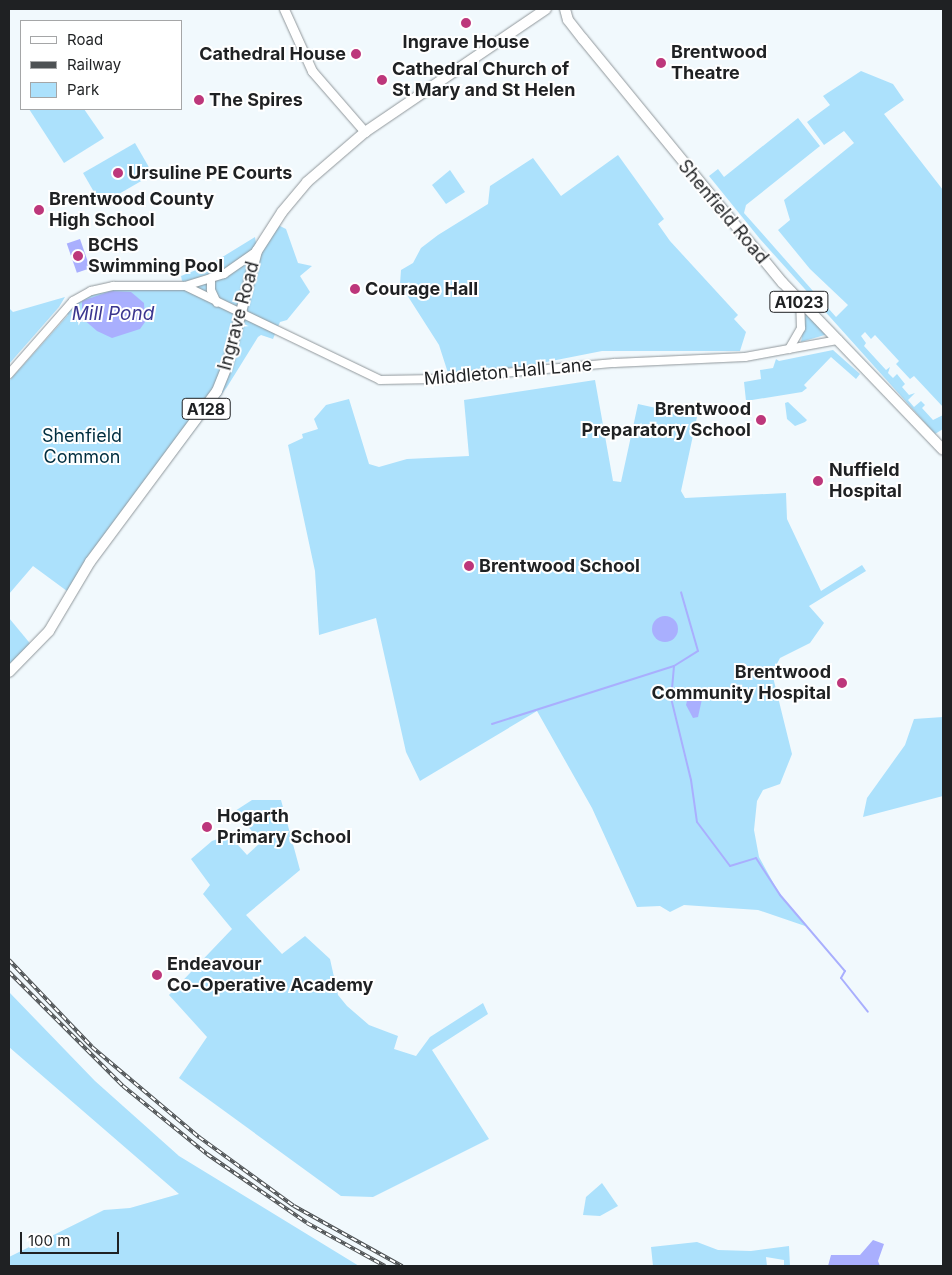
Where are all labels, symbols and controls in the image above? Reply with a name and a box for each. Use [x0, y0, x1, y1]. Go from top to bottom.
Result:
marker: Ingrave House [460, 17, 472, 29]
legend [20, 20, 182, 110]
text: Road [67, 30, 103, 49]
place label: Ingrave House [403, 31, 529, 53]
place label: Brentwood Theatre [671, 42, 767, 84]
place label: Cathedral House [199, 43, 346, 65]
marker: Cathedral House [350, 48, 362, 60]
text: Railway [67, 55, 121, 74]
marker: Brentwood Theatre [655, 57, 667, 69]
place label: Cathedral Church of St Mary and St Helen [392, 59, 575, 102]
marker: Cathedral Church of St Mary and St Helen [376, 74, 388, 86]
text: Park [67, 80, 99, 99]
place label: The Spires [209, 89, 303, 111]
marker: The Spires [193, 94, 205, 106]
street label: Shenfield Road [673, 156, 773, 268]
place label: Ursuline PE Courts [128, 162, 292, 184]
marker: Ursuline PE Courts [112, 167, 124, 179]
place label: Brentwood County High School [49, 189, 214, 232]
marker: Brentwood County High School [33, 204, 45, 216]
place label: BCHS Swimming Pool [88, 235, 223, 278]
marker: BCHS Swimming Pool [72, 250, 84, 262]
street label: Ingrave Road [214, 259, 264, 373]
place label: Courage Hall [365, 278, 478, 300]
marker: Courage Hall [349, 283, 361, 295]
road number: A1023 [769, 288, 829, 316]
water label: Mill Pond [72, 303, 154, 325]
street label: Middleton Hall Lane [423, 354, 593, 390]
road number: A128 [181, 396, 231, 422]
place label: Brentwood Preparatory School [582, 399, 751, 442]
marker: Brentwood Preparatory School [755, 414, 767, 426]
park label: Shenfield Common [42, 426, 122, 468]
place label: Nuffield Hospital [829, 460, 902, 502]
marker: Nuffield Hospital [811, 474, 825, 488]
place label: Brentwood School [479, 555, 640, 577]
marker: Brentwood School [463, 560, 475, 572]
place label: Brentwood Community Hospital [652, 662, 831, 704]
marker: Brentwood Community Hospital [835, 676, 849, 690]
place label: Hogarth Primary School [217, 806, 351, 849]
marker: Hogarth Primary School [201, 821, 213, 833]
place label: Endeavour Co-Operative Academy [167, 954, 373, 996]
marker: Endeavour Co-Operative Academy [151, 969, 163, 981]
scale bar [22, 1222, 121, 1254]
text: 100 m [28, 1231, 70, 1250]

